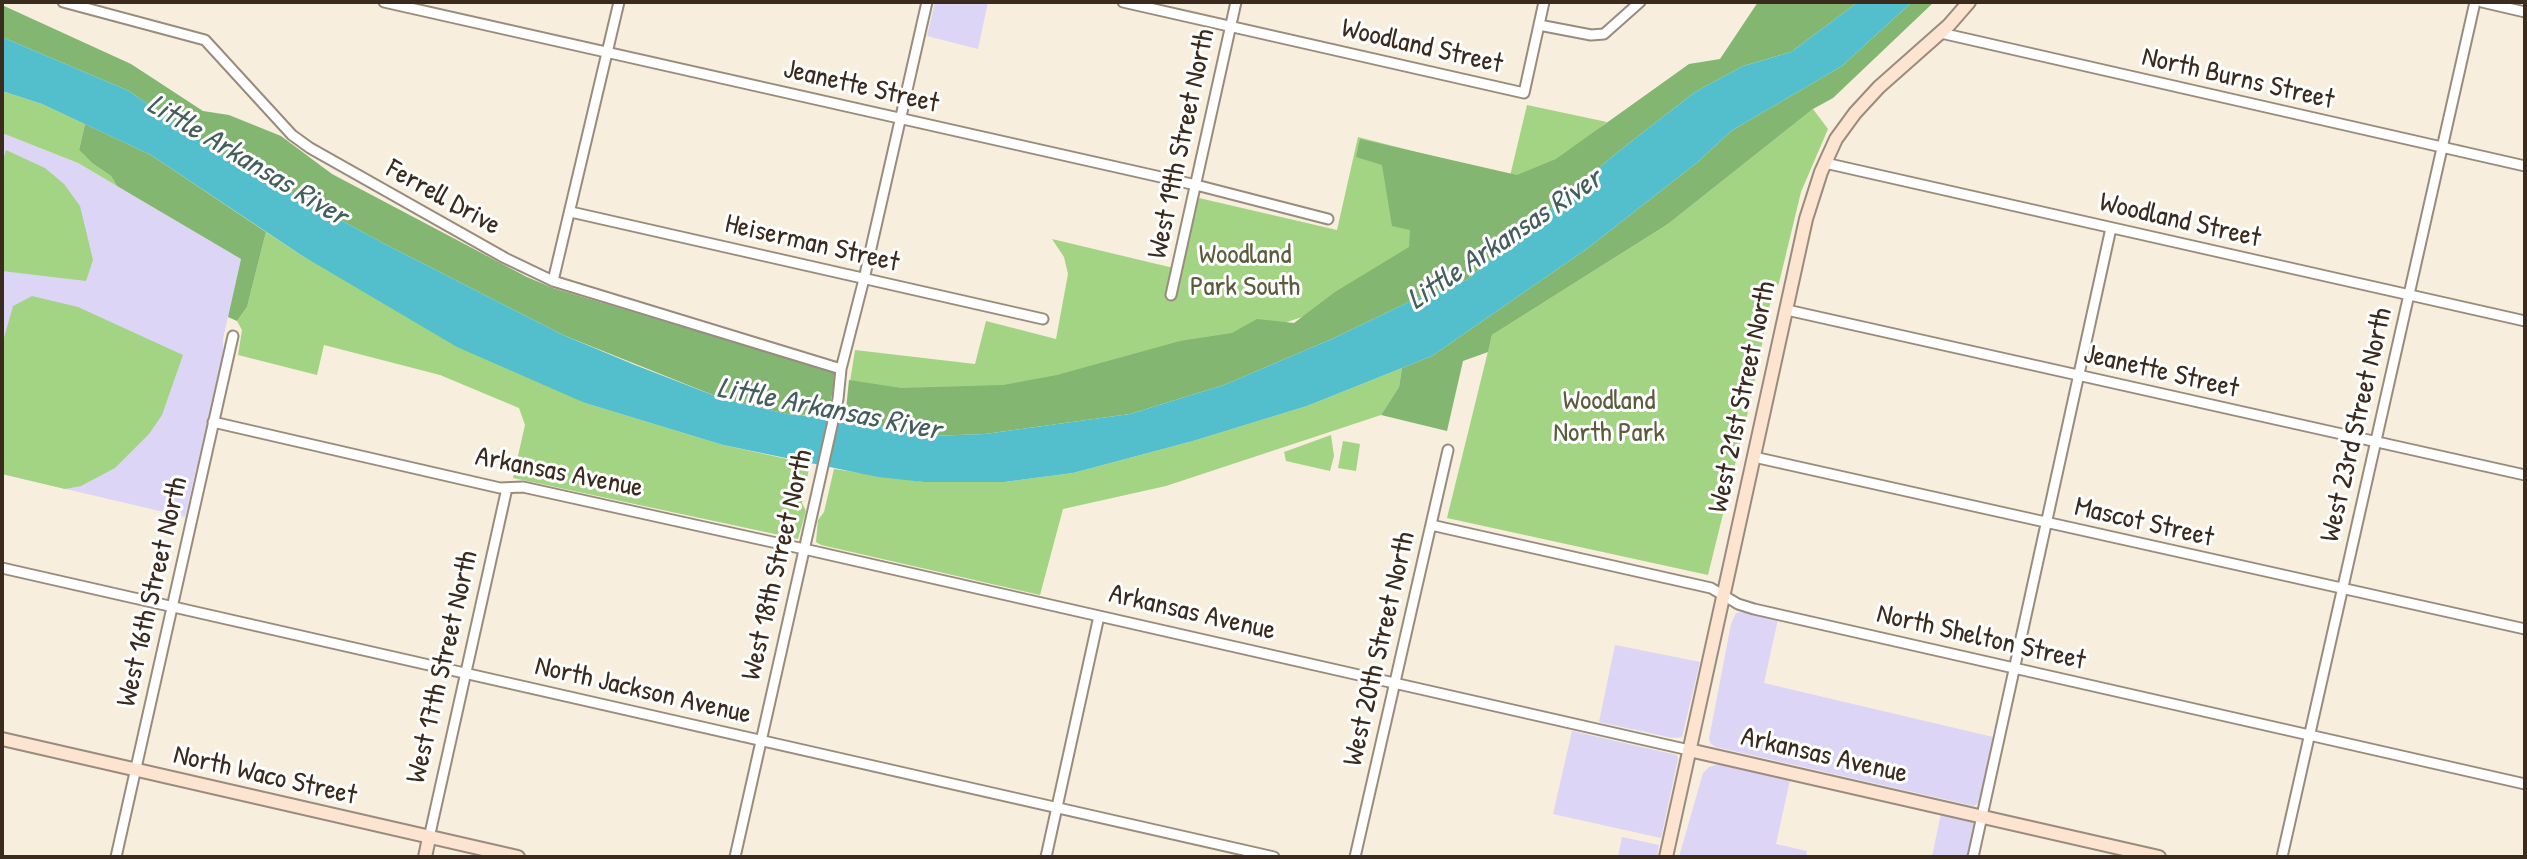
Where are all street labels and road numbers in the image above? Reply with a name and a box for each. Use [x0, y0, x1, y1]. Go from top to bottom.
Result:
street label: Woodland Street [1338, 12, 1506, 82]
street label: West 19th Street North [1141, 26, 1223, 262]
street label: North Burns Street [2139, 41, 2337, 117]
street label: Jeanette Street [780, 53, 942, 121]
street label: Ferrell Drive [380, 153, 506, 243]
street label: Woodland Street [2096, 186, 2264, 256]
street label: Heiserman Street [722, 208, 902, 280]
street label: West 21st Street North [1702, 278, 1784, 516]
street label: West 23rd Street North [2314, 305, 2400, 545]
street label: Jeanette Street [2080, 338, 2242, 406]
street label: Arkansas Avenue [473, 440, 645, 506]
street label: West 18th Street North [735, 447, 821, 683]
street label: West 16th Street North [110, 474, 196, 710]
street label: Mascot Street [2071, 491, 2217, 555]
street label: West 20th Street North [1337, 529, 1423, 769]
street label: West 17th Street North [400, 548, 486, 786]
street label: Arkansas Avenue [1106, 578, 1278, 648]
street label: North Shelton Street [1873, 598, 2089, 678]
street label: North Jackson Avenue [532, 650, 754, 732]
street label: Arkansas Avenue [1738, 721, 1910, 791]
street label: North Waco Street [170, 739, 360, 813]

